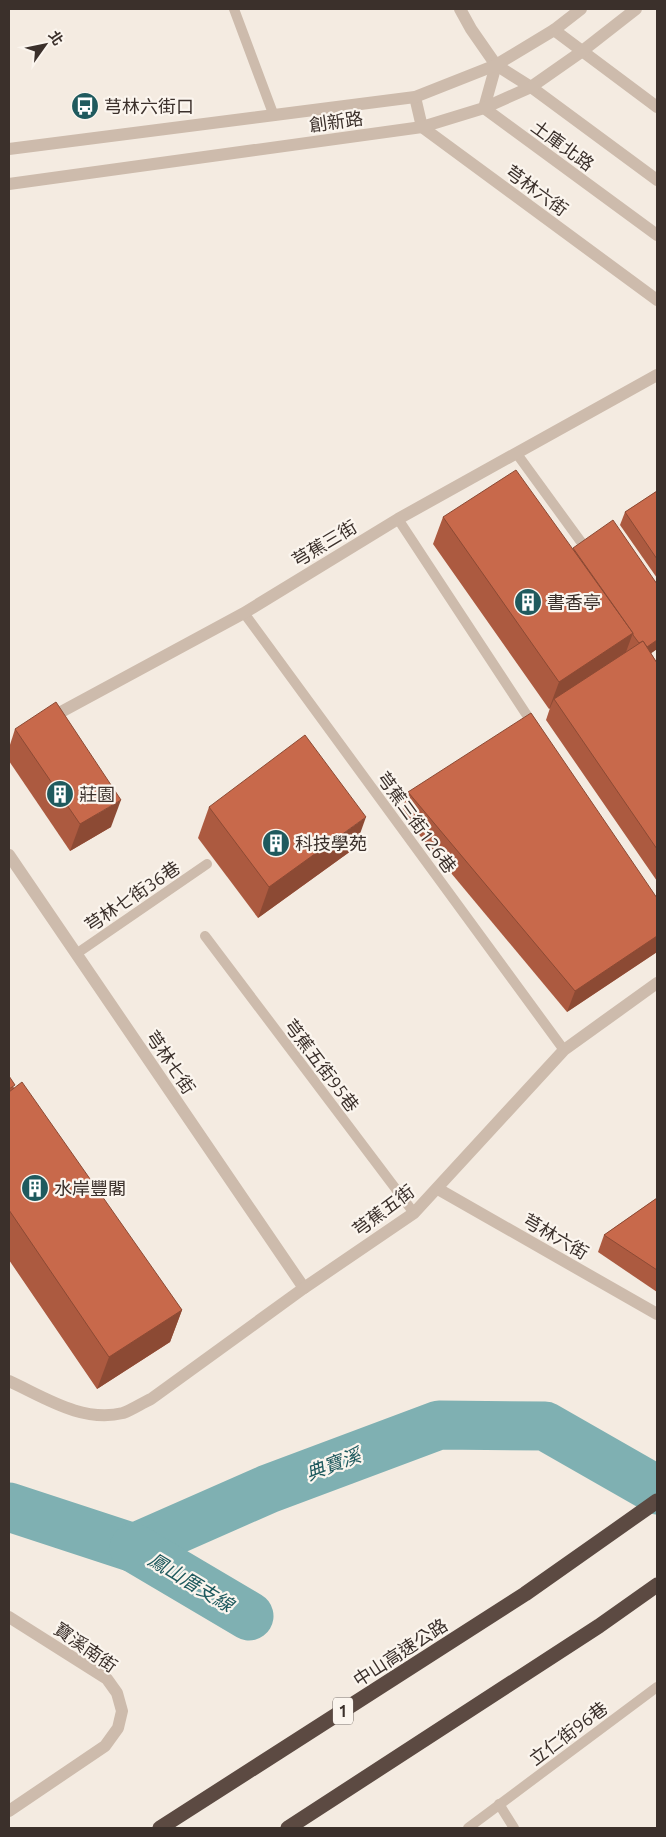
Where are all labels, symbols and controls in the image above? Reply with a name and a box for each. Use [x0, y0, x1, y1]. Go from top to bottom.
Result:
north arrow [20, 20, 70, 70]
text: 北 [45, 28, 66, 48]
bus stop icon: 芎林六街口 [70, 91, 100, 121]
place label: 芎林六街口 [104, 96, 194, 116]
street label: 創新路 [308, 107, 364, 135]
street label: 土庫北路 [528, 116, 598, 174]
street label: 芎林六街 [502, 161, 572, 219]
street label: 芎蕉三街 [288, 516, 360, 570]
building icon: 書香亭 [513, 587, 543, 617]
place label: 書香亭 [547, 592, 601, 612]
street label: 芎蕉三街126巷 [374, 767, 460, 877]
building icon: 莊園 [45, 779, 75, 809]
place label: 莊園 [79, 784, 115, 804]
building icon: 科技學苑 [261, 828, 291, 858]
place label: 科技學苑 [295, 833, 367, 853]
street label: 芎林七街36巷 [81, 857, 183, 935]
street label: 芎蕉五街95巷 [281, 1015, 363, 1115]
street label: 芎林七街 [143, 1027, 199, 1097]
building icon: 水岸豐閣 [20, 1173, 50, 1203]
place label: 水岸豐閣 [54, 1178, 126, 1198]
street label: 芎蕉五街 [348, 1180, 418, 1240]
street label: 芎林六街 [520, 1209, 592, 1263]
water label: 典寶溪 [302, 1442, 366, 1484]
water label: 鳳山厝支線 [145, 1548, 239, 1617]
street label: 中山高速公路 [349, 1614, 451, 1690]
street label: 寶溪南街 [51, 1618, 121, 1676]
street label: 立仁街96巷 [525, 1697, 611, 1769]
road number: 1 [333, 1698, 353, 1724]

